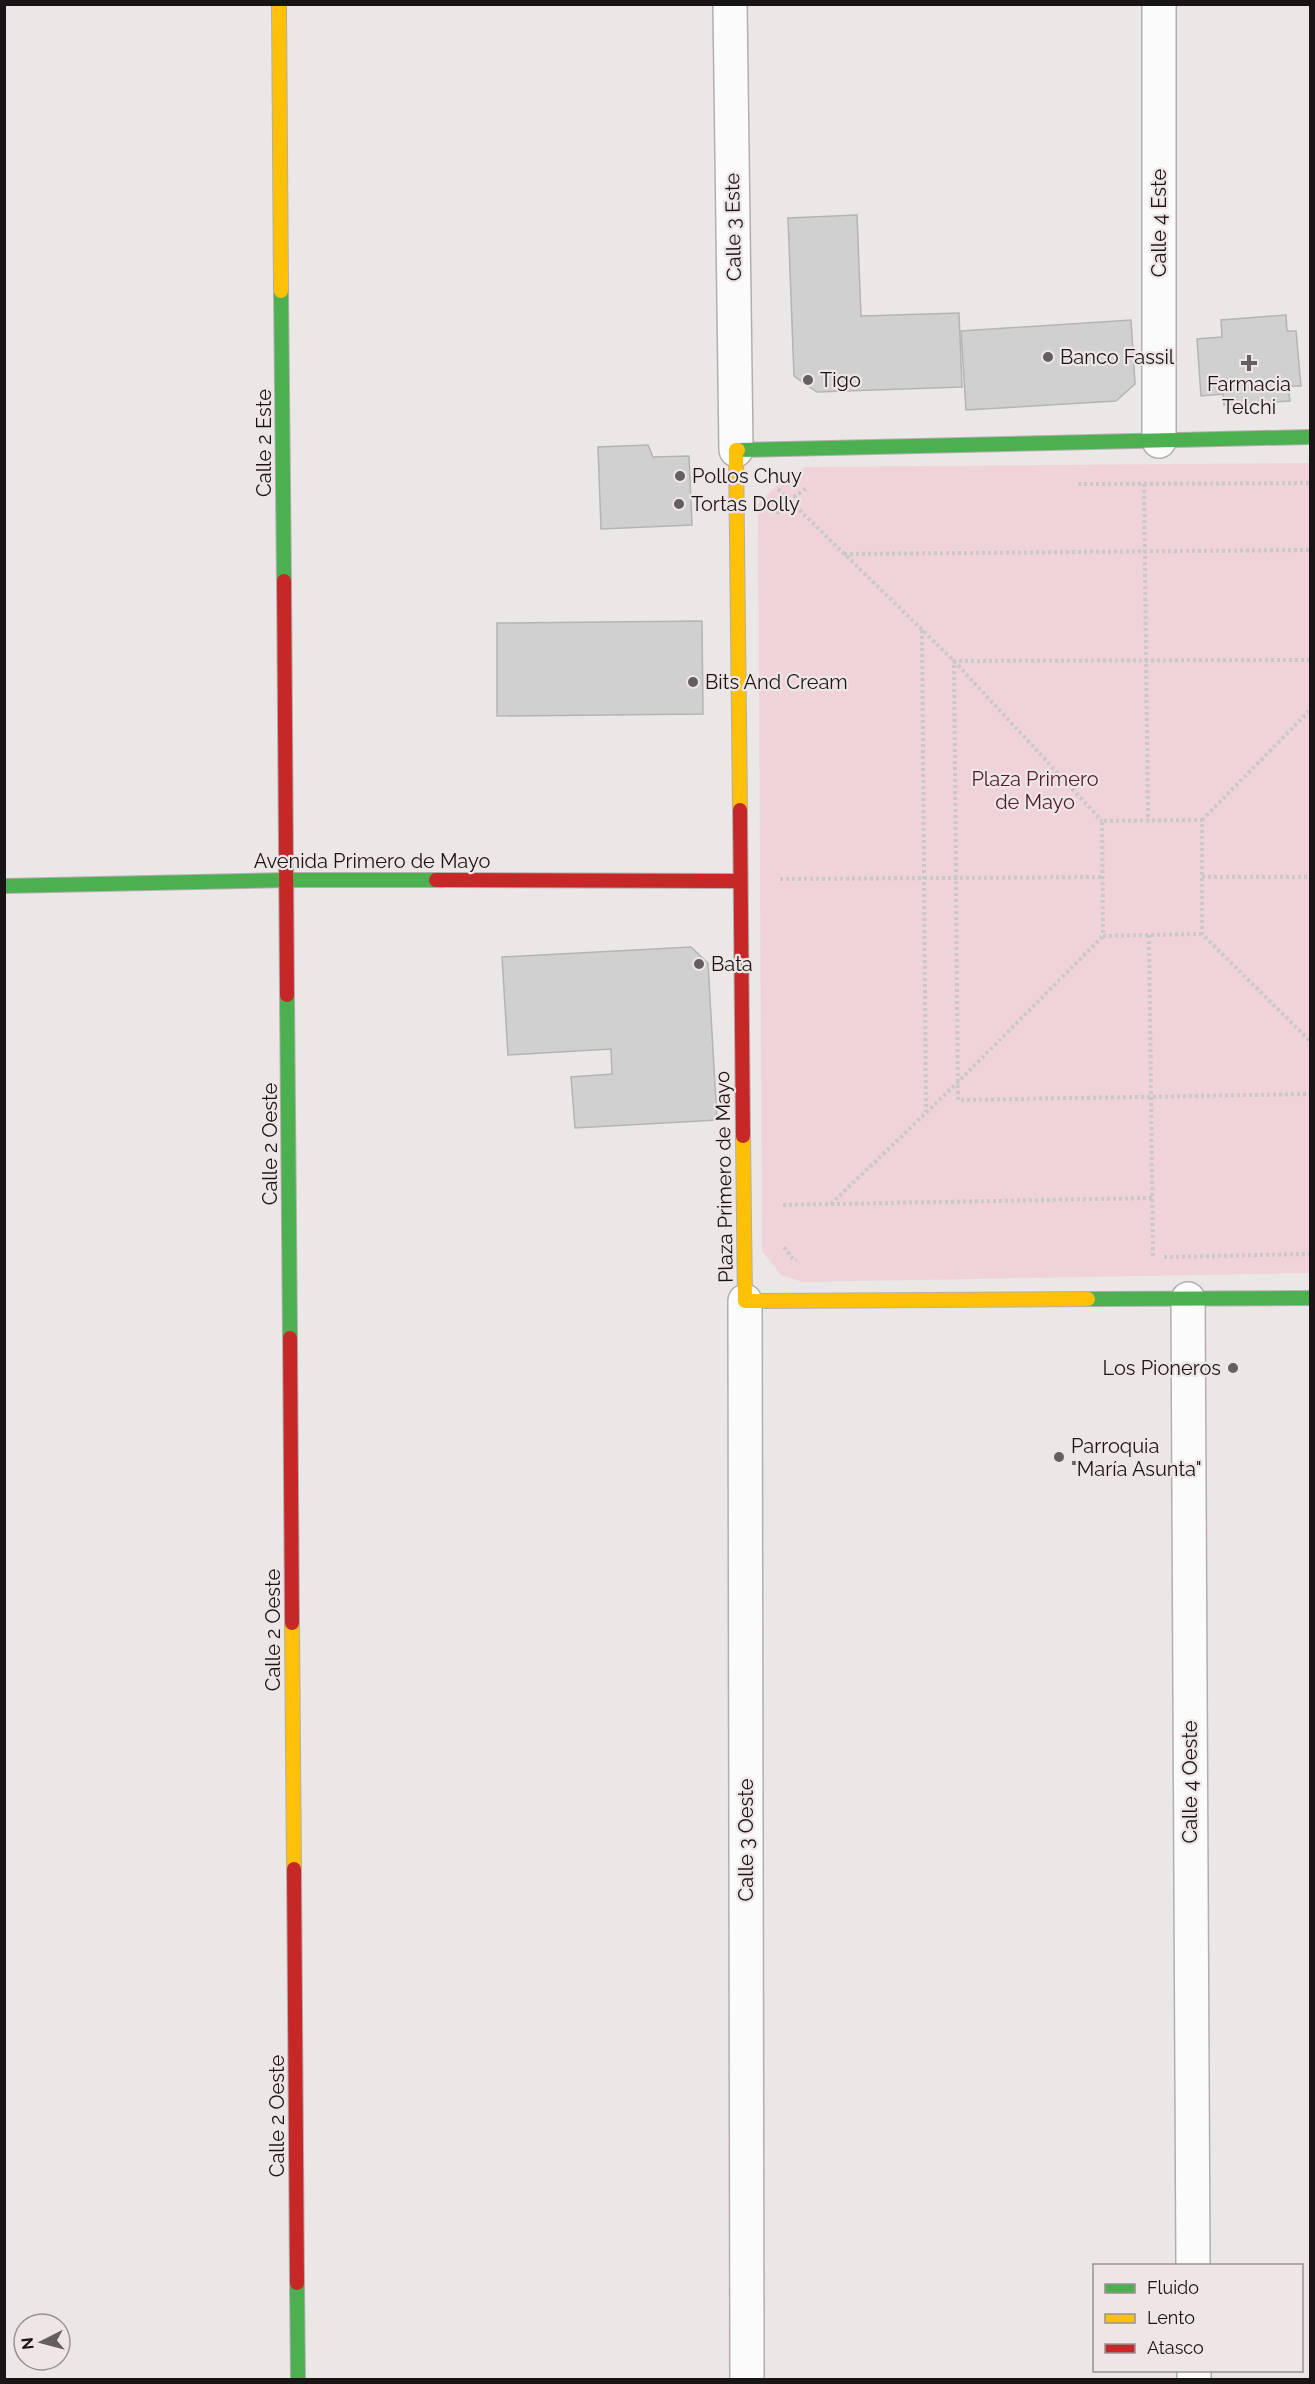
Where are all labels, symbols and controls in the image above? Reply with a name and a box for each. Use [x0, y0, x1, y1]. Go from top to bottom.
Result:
street label: Calle 4 Este [1147, 169, 1171, 277]
street label: Calle 3 Este [720, 172, 746, 281]
place label: Banco Fassil [1060, 345, 1175, 369]
marker: Banco Fassil [1041, 350, 1055, 364]
marker: Farmacia Telchi [1242, 356, 1256, 370]
place label: Tigo [820, 368, 861, 392]
place label: Farmacia Telchi [1207, 372, 1291, 419]
marker: Tigo [801, 373, 815, 387]
street label: Calle 2 Este [252, 389, 276, 497]
place label: Pollos Chuy [692, 464, 802, 488]
marker: Pollos Chuy [673, 469, 687, 483]
place label: Tortas Dolly [691, 492, 800, 516]
marker: Tortas Dolly [672, 497, 686, 511]
place label: Bits And Cream [705, 670, 848, 694]
marker: Bits And Cream [686, 675, 700, 689]
park label: Plaza Primero de Mayo [971, 767, 1099, 814]
street label: Avenida Primero de Mayo [254, 849, 490, 873]
place label: Bata [711, 952, 753, 976]
marker: Bata [692, 957, 706, 971]
street label: Plaza Primero de Mayo [710, 1071, 738, 1283]
street label: Calle 2 Oeste [258, 1082, 282, 1205]
place label: Los Pioneros [1103, 1356, 1221, 1380]
marker: Los Pioneros [1226, 1361, 1240, 1375]
place label: Parroquia "María Asunta" [1071, 1434, 1202, 1481]
marker: Parroquia "María Asunta" [1052, 1450, 1066, 1464]
street label: Calle 2 Oeste [261, 1568, 285, 1691]
street label: Calle 4 Oeste [1178, 1720, 1202, 1844]
street label: Calle 3 Oeste [734, 1778, 758, 1901]
street label: Calle 2 Oeste [265, 2054, 289, 2177]
legend [1093, 2264, 1303, 2372]
text: Fluido [1147, 2277, 1199, 2298]
text: Lento [1147, 2307, 1195, 2328]
north arrow [12, 2312, 72, 2372]
text: N [17, 2336, 38, 2351]
text: Atasco [1147, 2337, 1204, 2358]

